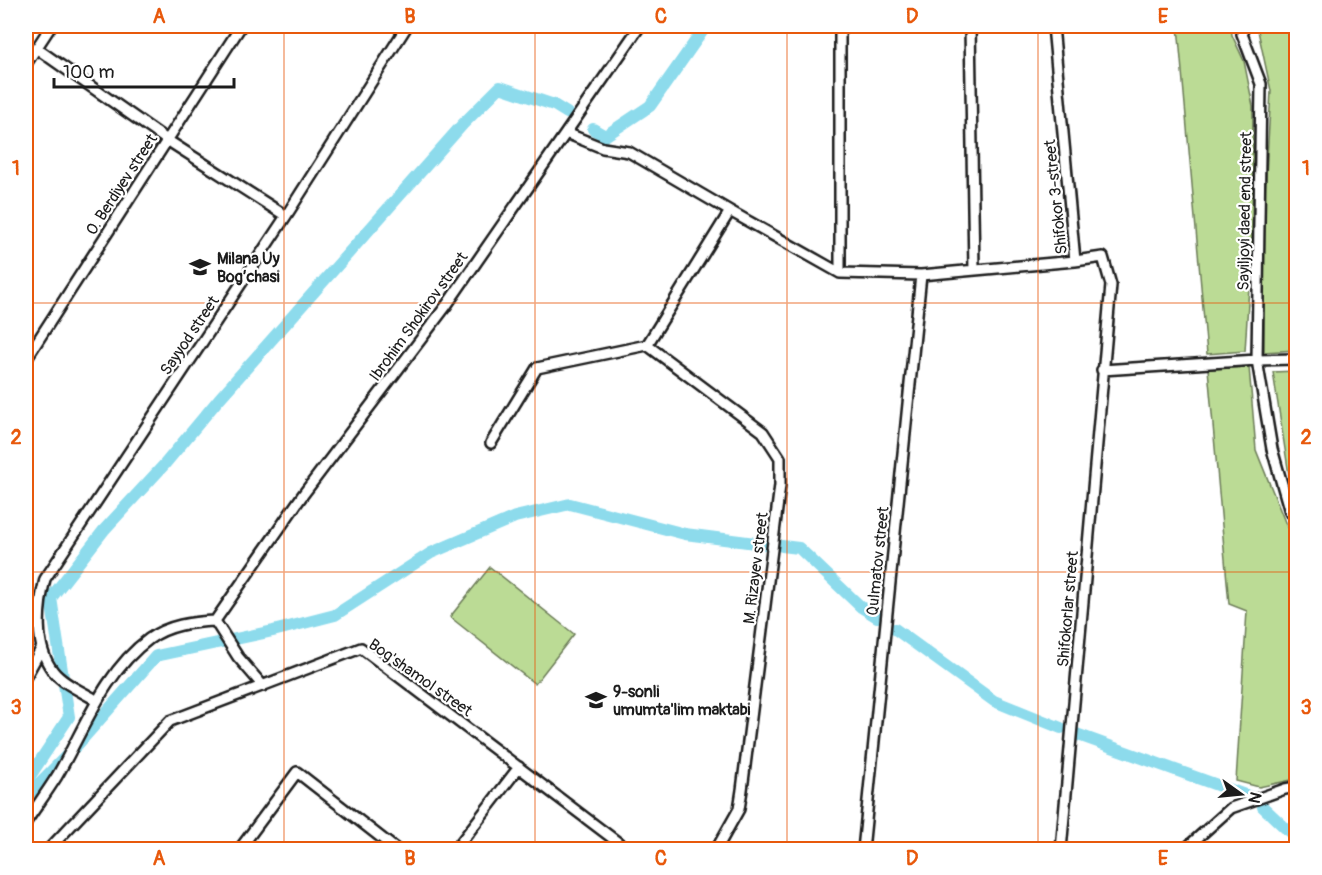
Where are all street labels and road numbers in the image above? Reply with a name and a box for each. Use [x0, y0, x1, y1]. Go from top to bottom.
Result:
street label: O. Berdiyev street [82, 130, 162, 239]
street label: Sayiljoyi daed end street [1234, 131, 1256, 291]
street label: Shifokor 3-street [1040, 138, 1072, 255]
street label: Ibrohim Shokirov street [365, 248, 473, 385]
street label: Sayyod street [156, 292, 224, 379]
street label: Qulmatov street [862, 505, 894, 617]
street label: M. Rizayev street [739, 511, 773, 625]
street label: Shifokorlar street [1053, 550, 1083, 668]
street label: Bog'shamol street [365, 635, 477, 721]

